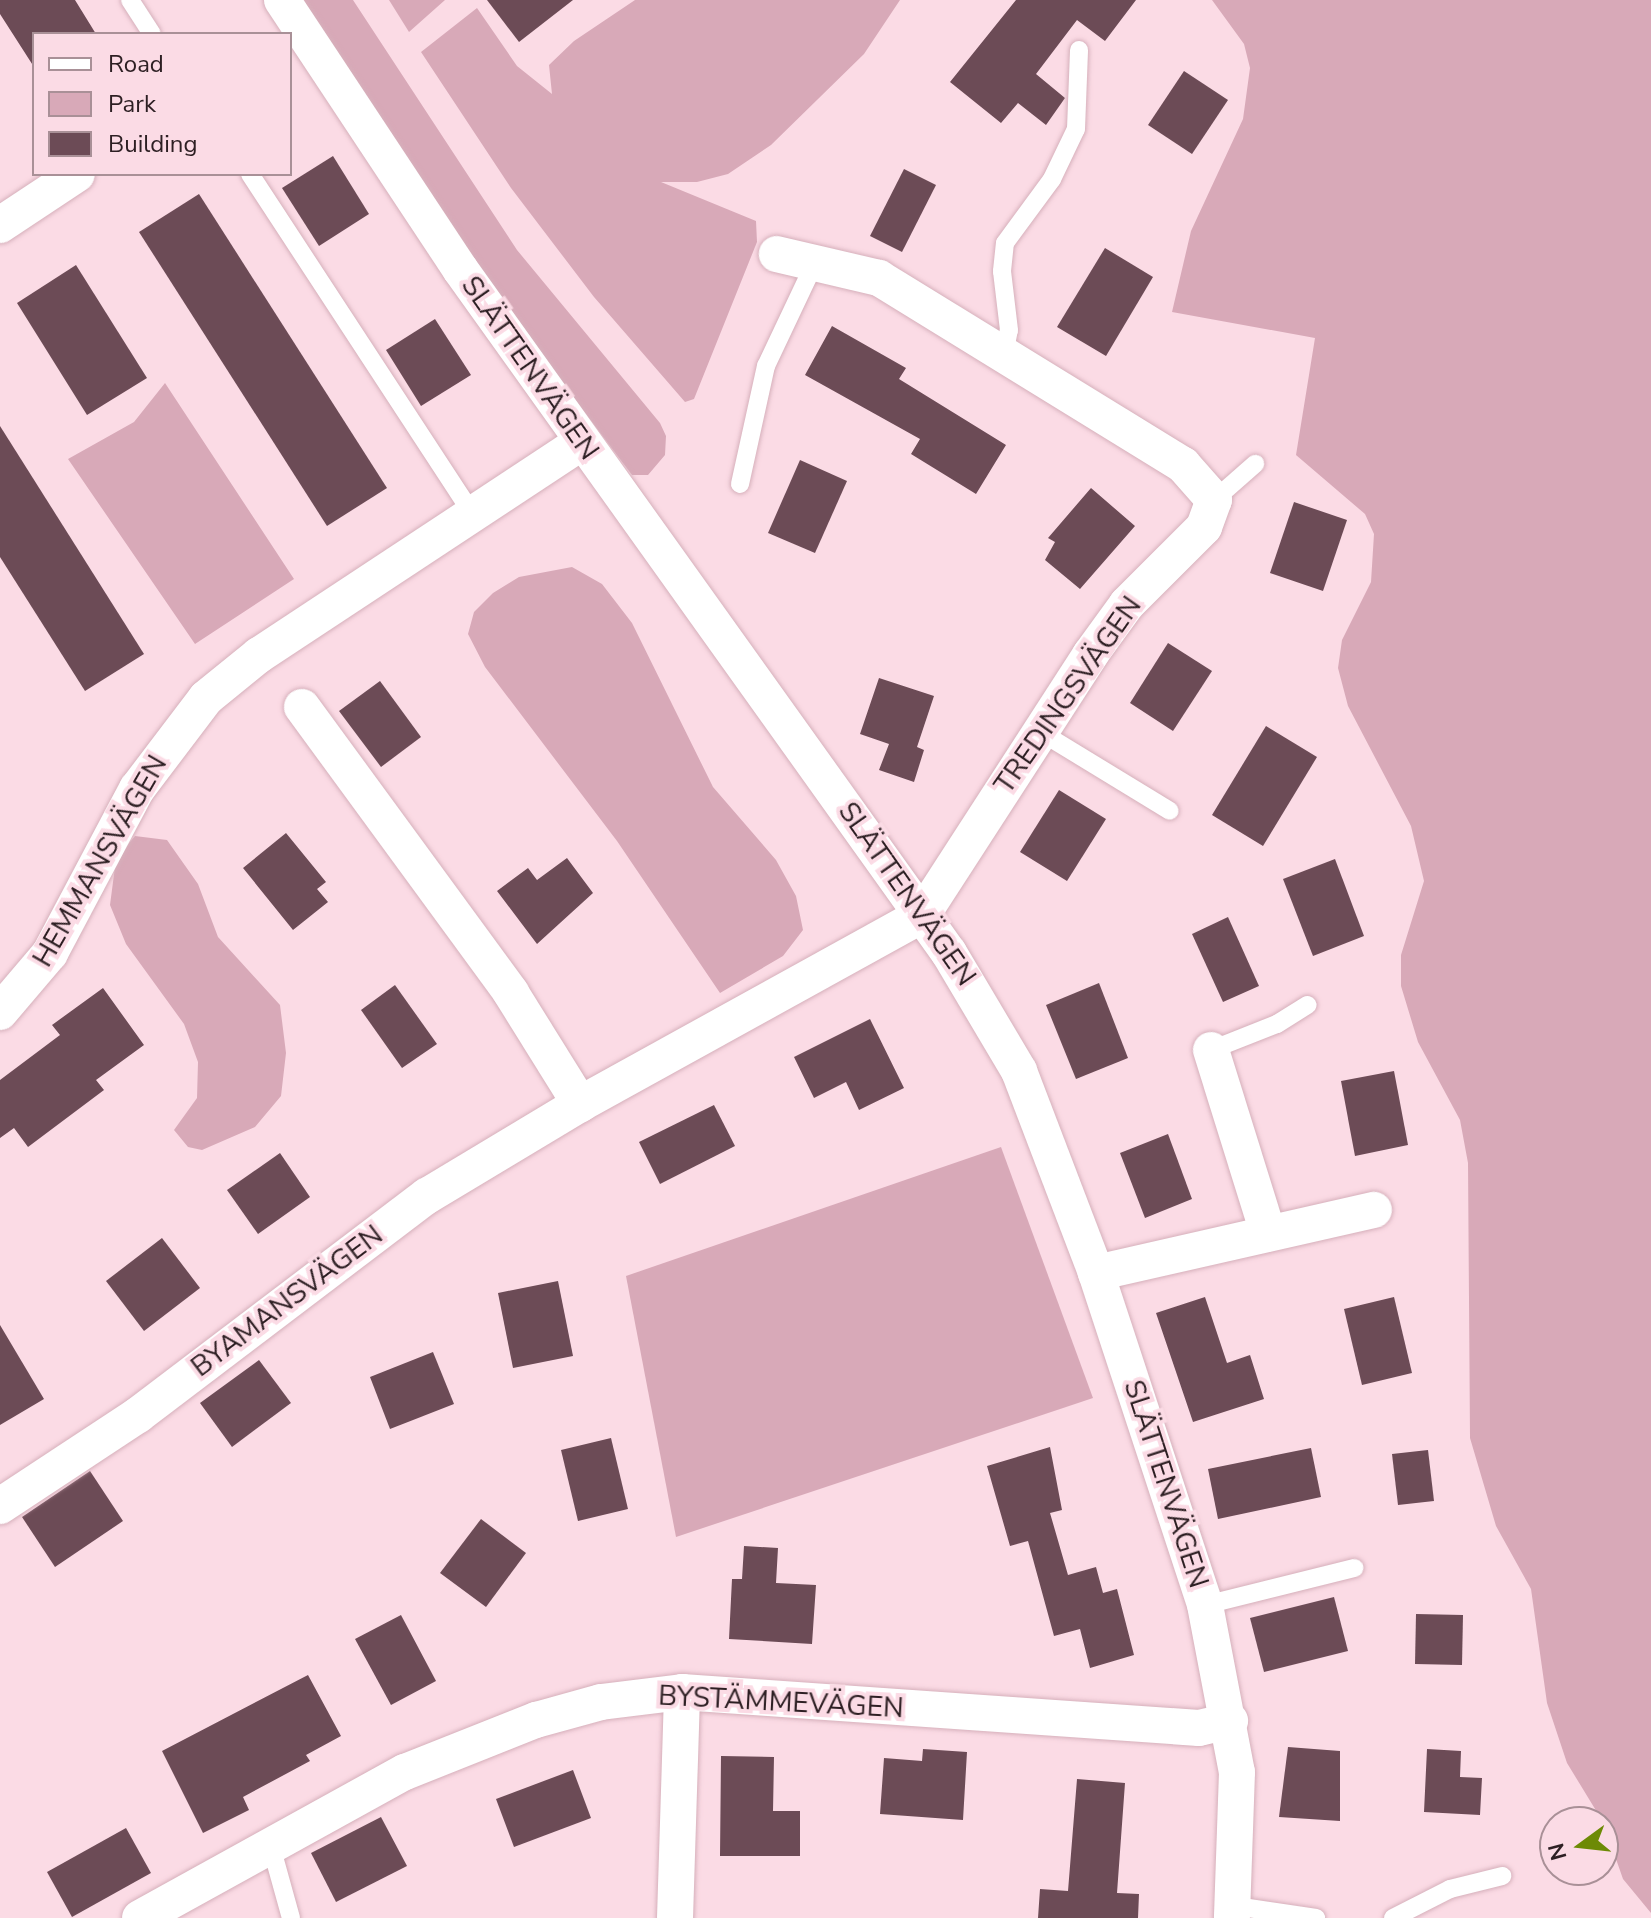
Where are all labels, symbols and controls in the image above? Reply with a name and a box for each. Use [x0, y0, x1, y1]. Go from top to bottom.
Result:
legend [32, 32, 292, 176]
text: Road [108, 48, 164, 80]
text: Park [108, 88, 156, 120]
text: Building [108, 128, 198, 160]
street label: SLÄTTENVÄGEN [454, 270, 606, 466]
street label: TREDINGSVÄGEN [987, 590, 1149, 800]
street label: HEMMANSVÄGEN [26, 749, 174, 973]
street label: SLÄTTENVÄGEN [831, 796, 983, 992]
street label: BYAMANSVÄGEN [185, 1218, 389, 1384]
street label: SLÄTTENVÄGEN [1117, 1376, 1215, 1592]
street label: BYSTÄMMEVÄGEN [657, 1679, 905, 1725]
north arrow [1539, 1806, 1619, 1886]
text: N [1541, 1840, 1574, 1864]

